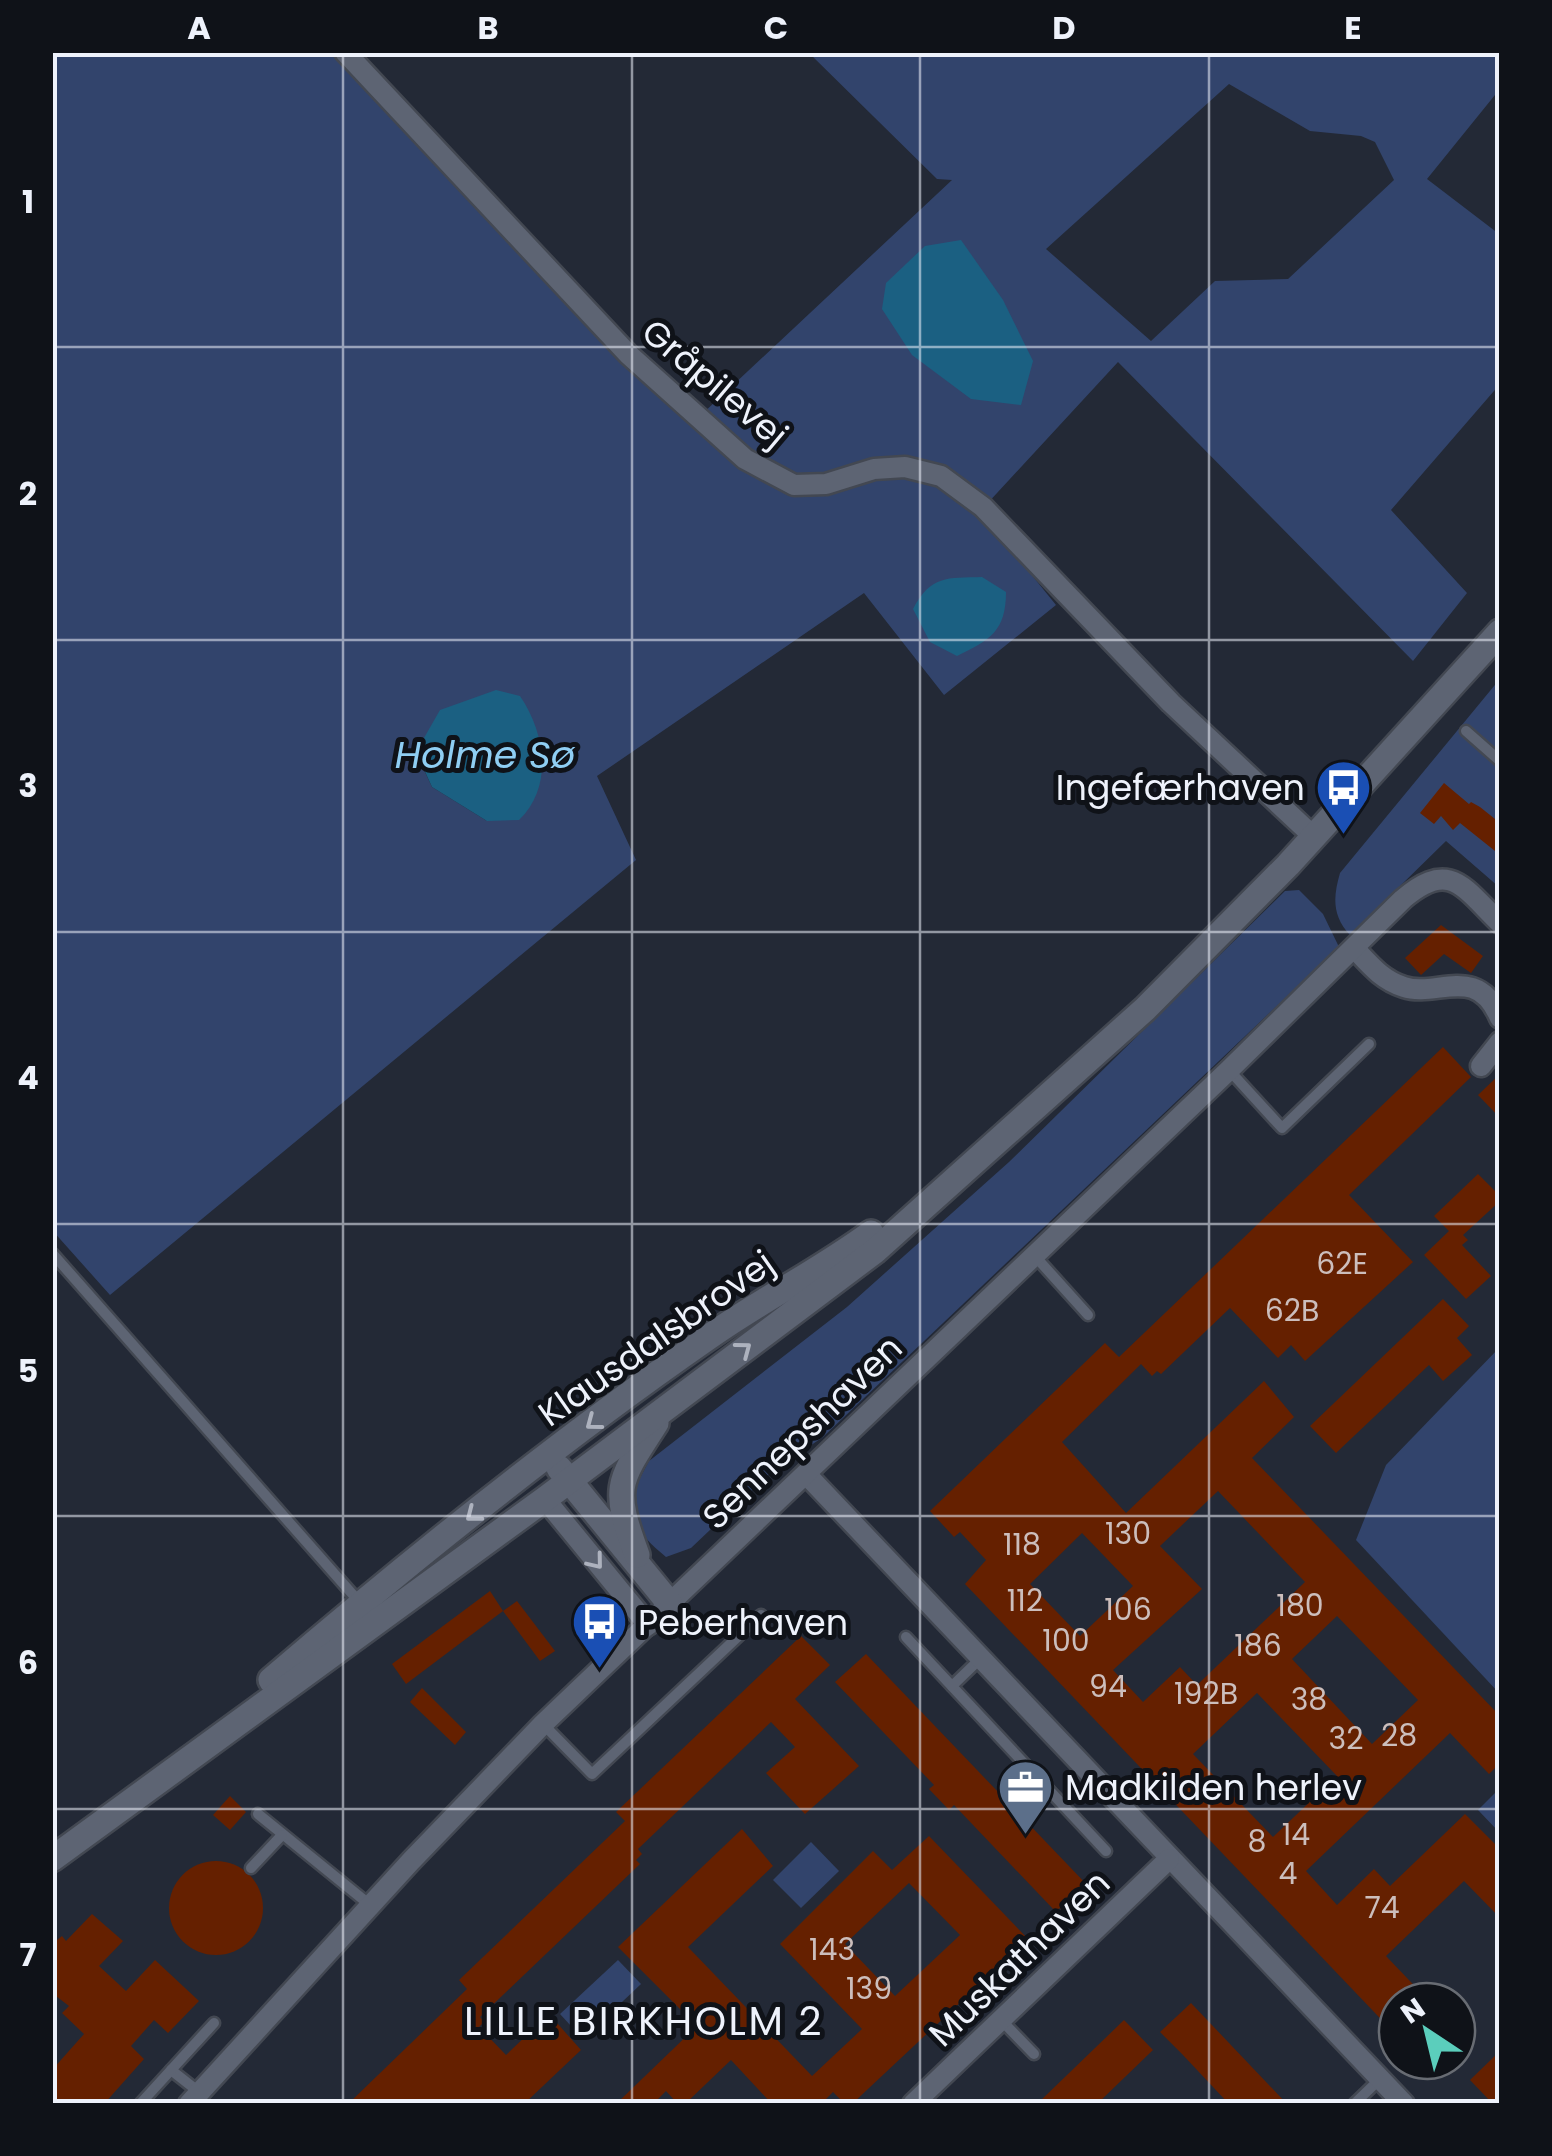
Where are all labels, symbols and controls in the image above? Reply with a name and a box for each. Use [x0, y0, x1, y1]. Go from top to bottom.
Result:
text: A [187, 5, 211, 50]
text: B [477, 5, 499, 50]
text: C [764, 5, 788, 50]
text: D [1052, 5, 1076, 50]
text: E [1344, 5, 1362, 50]
text: 1 [22, 179, 34, 224]
street label: Gråpilevej [632, 307, 798, 459]
text: 2 [19, 471, 37, 516]
water label: Holme Sø [395, 728, 576, 781]
bus stop icon: Ingefærhaven [1314, 757, 1374, 836]
text: 3 [18, 763, 38, 808]
place label: Ingefærhaven [1056, 763, 1305, 812]
text: 4 [17, 1055, 39, 1100]
street label: Klausdalsbrovej [528, 1238, 784, 1438]
house number: 62E [1316, 1242, 1368, 1285]
house number: 62B [1265, 1289, 1319, 1332]
street label: Sennepshaven [691, 1324, 913, 1540]
one-way arrow [733, 1344, 751, 1361]
text: 5 [18, 1348, 38, 1393]
one-way arrow [586, 1412, 604, 1429]
one-way arrow [466, 1503, 484, 1521]
house number: 130 [1105, 1512, 1151, 1555]
house number: 118 [1003, 1523, 1041, 1566]
one-way arrow [585, 1550, 603, 1568]
house number: 112 [1007, 1579, 1043, 1622]
house number: 180 [1276, 1584, 1324, 1627]
house number: 106 [1104, 1588, 1152, 1631]
bus stop icon: Peberhaven [569, 1592, 629, 1671]
place label: Peberhaven [638, 1598, 848, 1647]
house number: 100 [1042, 1619, 1090, 1662]
house number: 186 [1234, 1624, 1282, 1667]
text: 6 [18, 1640, 38, 1685]
house number: 94 [1089, 1665, 1127, 1708]
house number: 192B [1174, 1672, 1238, 1715]
house number: 38 [1291, 1678, 1327, 1721]
house number: 28 [1381, 1714, 1417, 1757]
house number: 32 [1329, 1717, 1363, 1760]
office icon: Madkilden herlev [996, 1757, 1056, 1836]
place label: Madkilden herlev [1065, 1763, 1362, 1812]
house number: 14 [1282, 1813, 1310, 1856]
house number: 8 [1248, 1820, 1266, 1863]
house number: 4 [1279, 1852, 1297, 1895]
street label: Muskathaven [917, 1859, 1121, 2057]
house number: 74 [1364, 1886, 1400, 1929]
house number: 143 [809, 1928, 855, 1971]
text: 7 [19, 1932, 37, 1977]
house number: 139 [846, 1967, 892, 2010]
north arrow [1377, 1981, 1477, 2081]
text: N [1393, 1989, 1433, 2033]
district label: LILLE BIRKHOLM 2 [464, 1993, 824, 2049]

